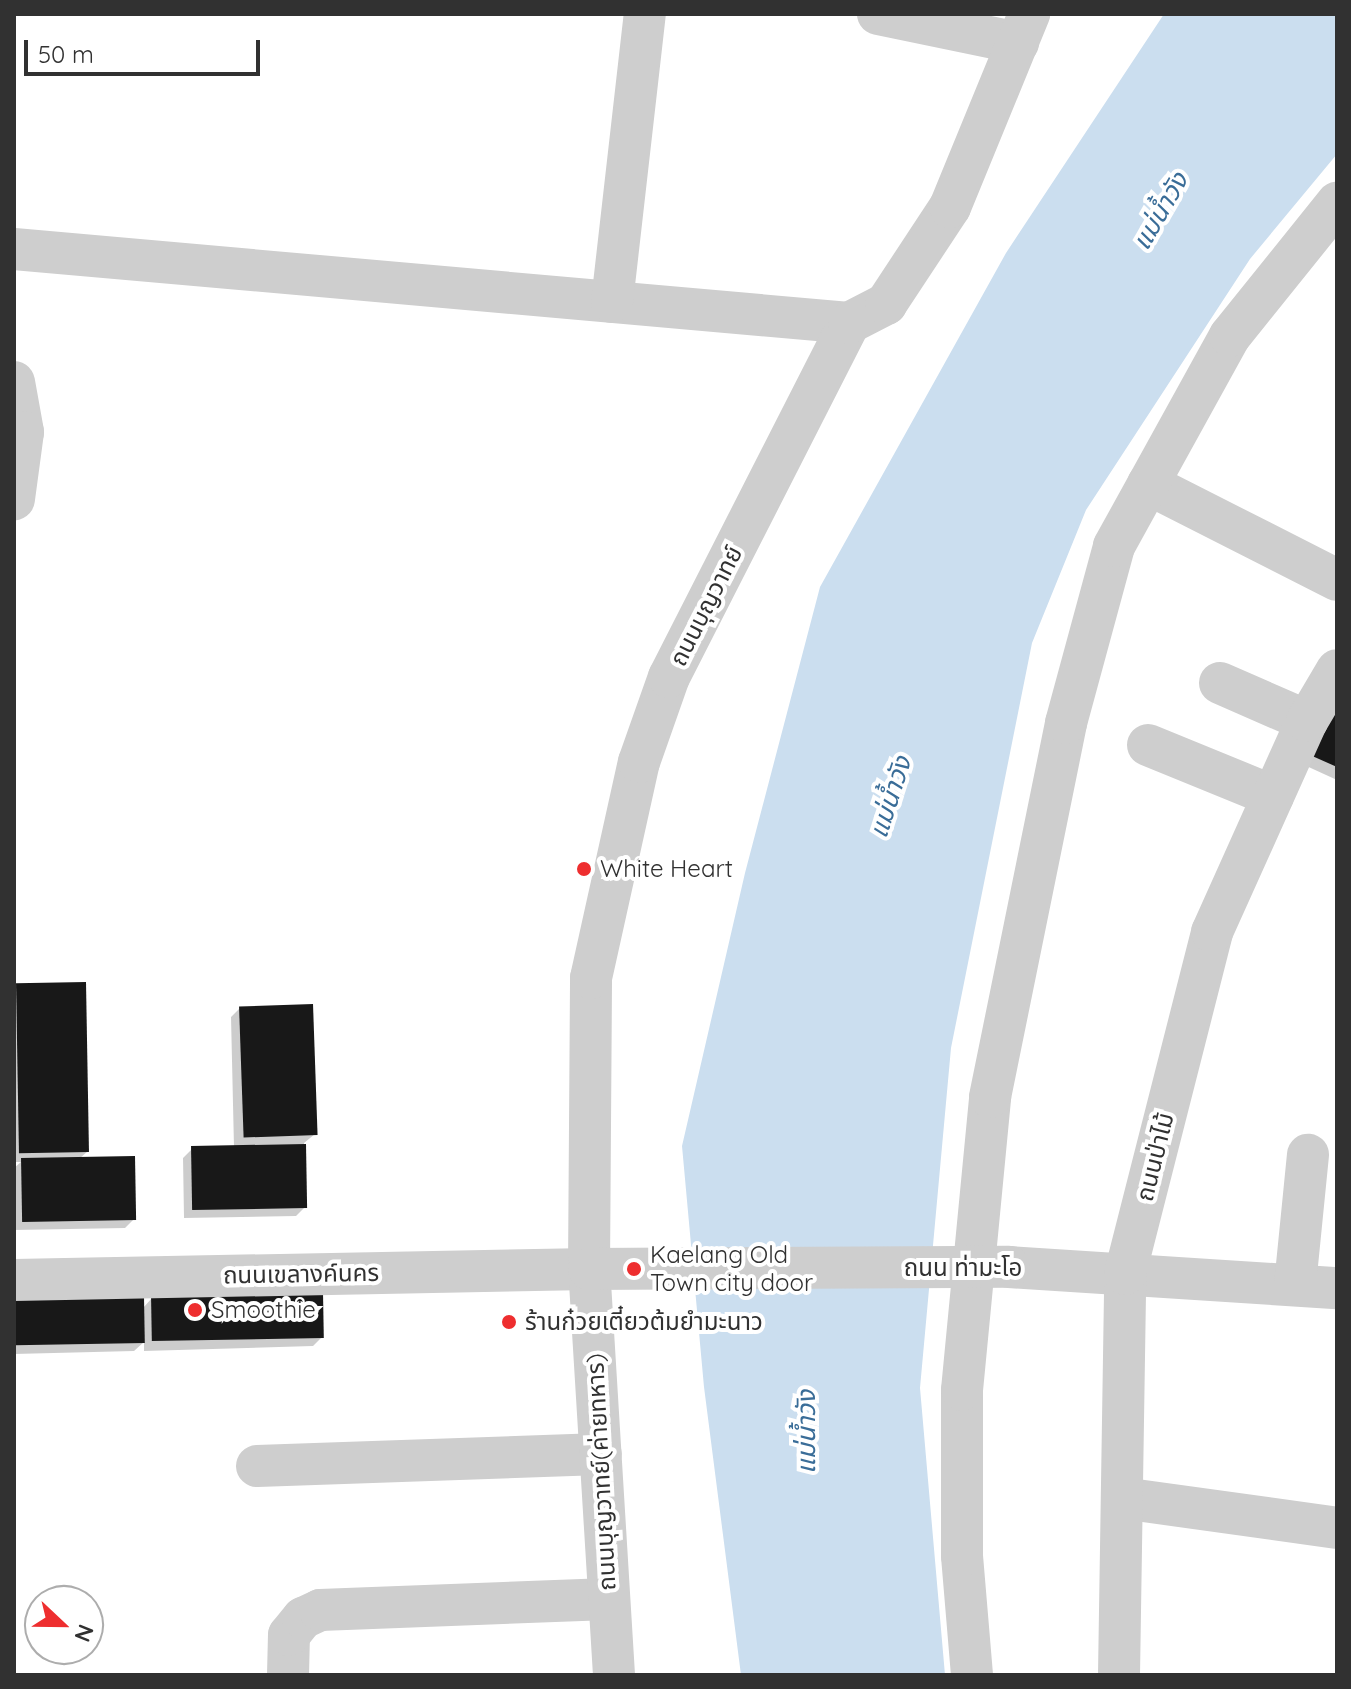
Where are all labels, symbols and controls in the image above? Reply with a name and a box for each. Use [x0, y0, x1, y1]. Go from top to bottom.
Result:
scale bar [28, 24, 264, 74]
text: 50 m [38, 39, 94, 69]
water label: แม่น้ำวัง [1125, 167, 1195, 255]
street label: ถนนบุญวาทย์ [664, 541, 748, 671]
water label: แม่น้ำวัง [862, 752, 918, 842]
place label: White Heart [600, 855, 733, 883]
marker: White Heart [575, 860, 593, 878]
street label: ถนนป่าไม้ [1130, 1110, 1180, 1204]
place label: Kaelang Old Town city door [650, 1241, 813, 1297]
street label: ถนน ท่ามะโอ [904, 1254, 1022, 1282]
street label: ถนนเขลางค์นคร [223, 1258, 379, 1290]
marker: Kaelang Old Town city door [625, 1260, 643, 1278]
place label: Smoothie [211, 1296, 316, 1324]
marker: Smoothie [186, 1301, 204, 1319]
place label: ร้านก๋วยเตี๋ยวต้มยำมะนาว [525, 1308, 763, 1336]
marker: ร้านก๋วยเตี๋ยวต้มยำมะนาว [500, 1313, 518, 1331]
street label: ถนนบุญวาทย์(ค่ายทหาร) [580, 1353, 622, 1591]
water label: แม่น้ำวัง [790, 1390, 822, 1474]
north arrow [24, 1585, 104, 1665]
text: N [68, 1620, 100, 1646]

